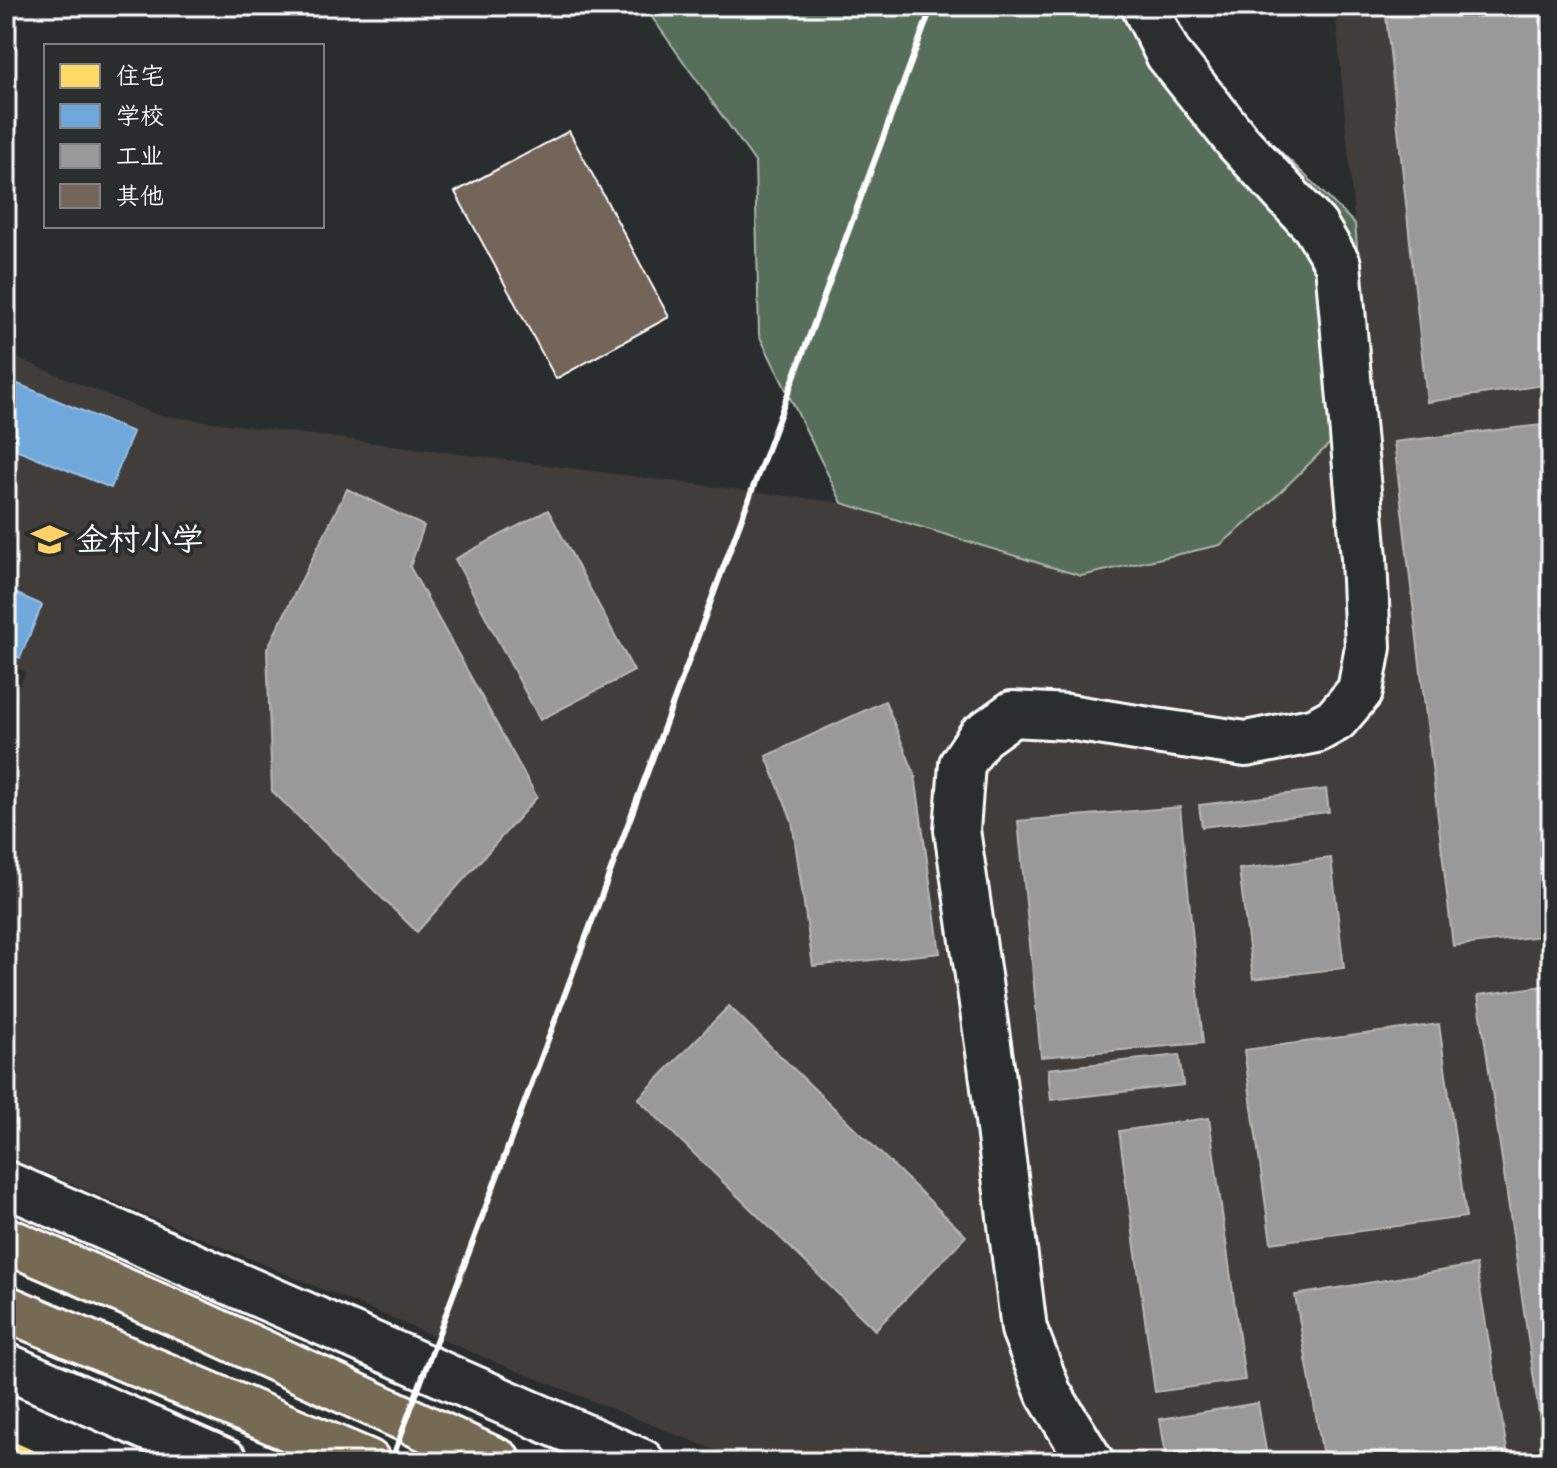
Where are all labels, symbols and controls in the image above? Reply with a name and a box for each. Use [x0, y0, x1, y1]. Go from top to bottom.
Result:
legend [44, 44, 324, 228]
text: 住宅 [116, 61, 164, 91]
text: 学校 [116, 101, 164, 131]
text: 工业 [116, 141, 164, 171]
text: 其他 [116, 181, 164, 211]
place label: 金村小学 [76, 519, 204, 560]
school or university icon: 金村小学 [31, 520, 69, 558]

